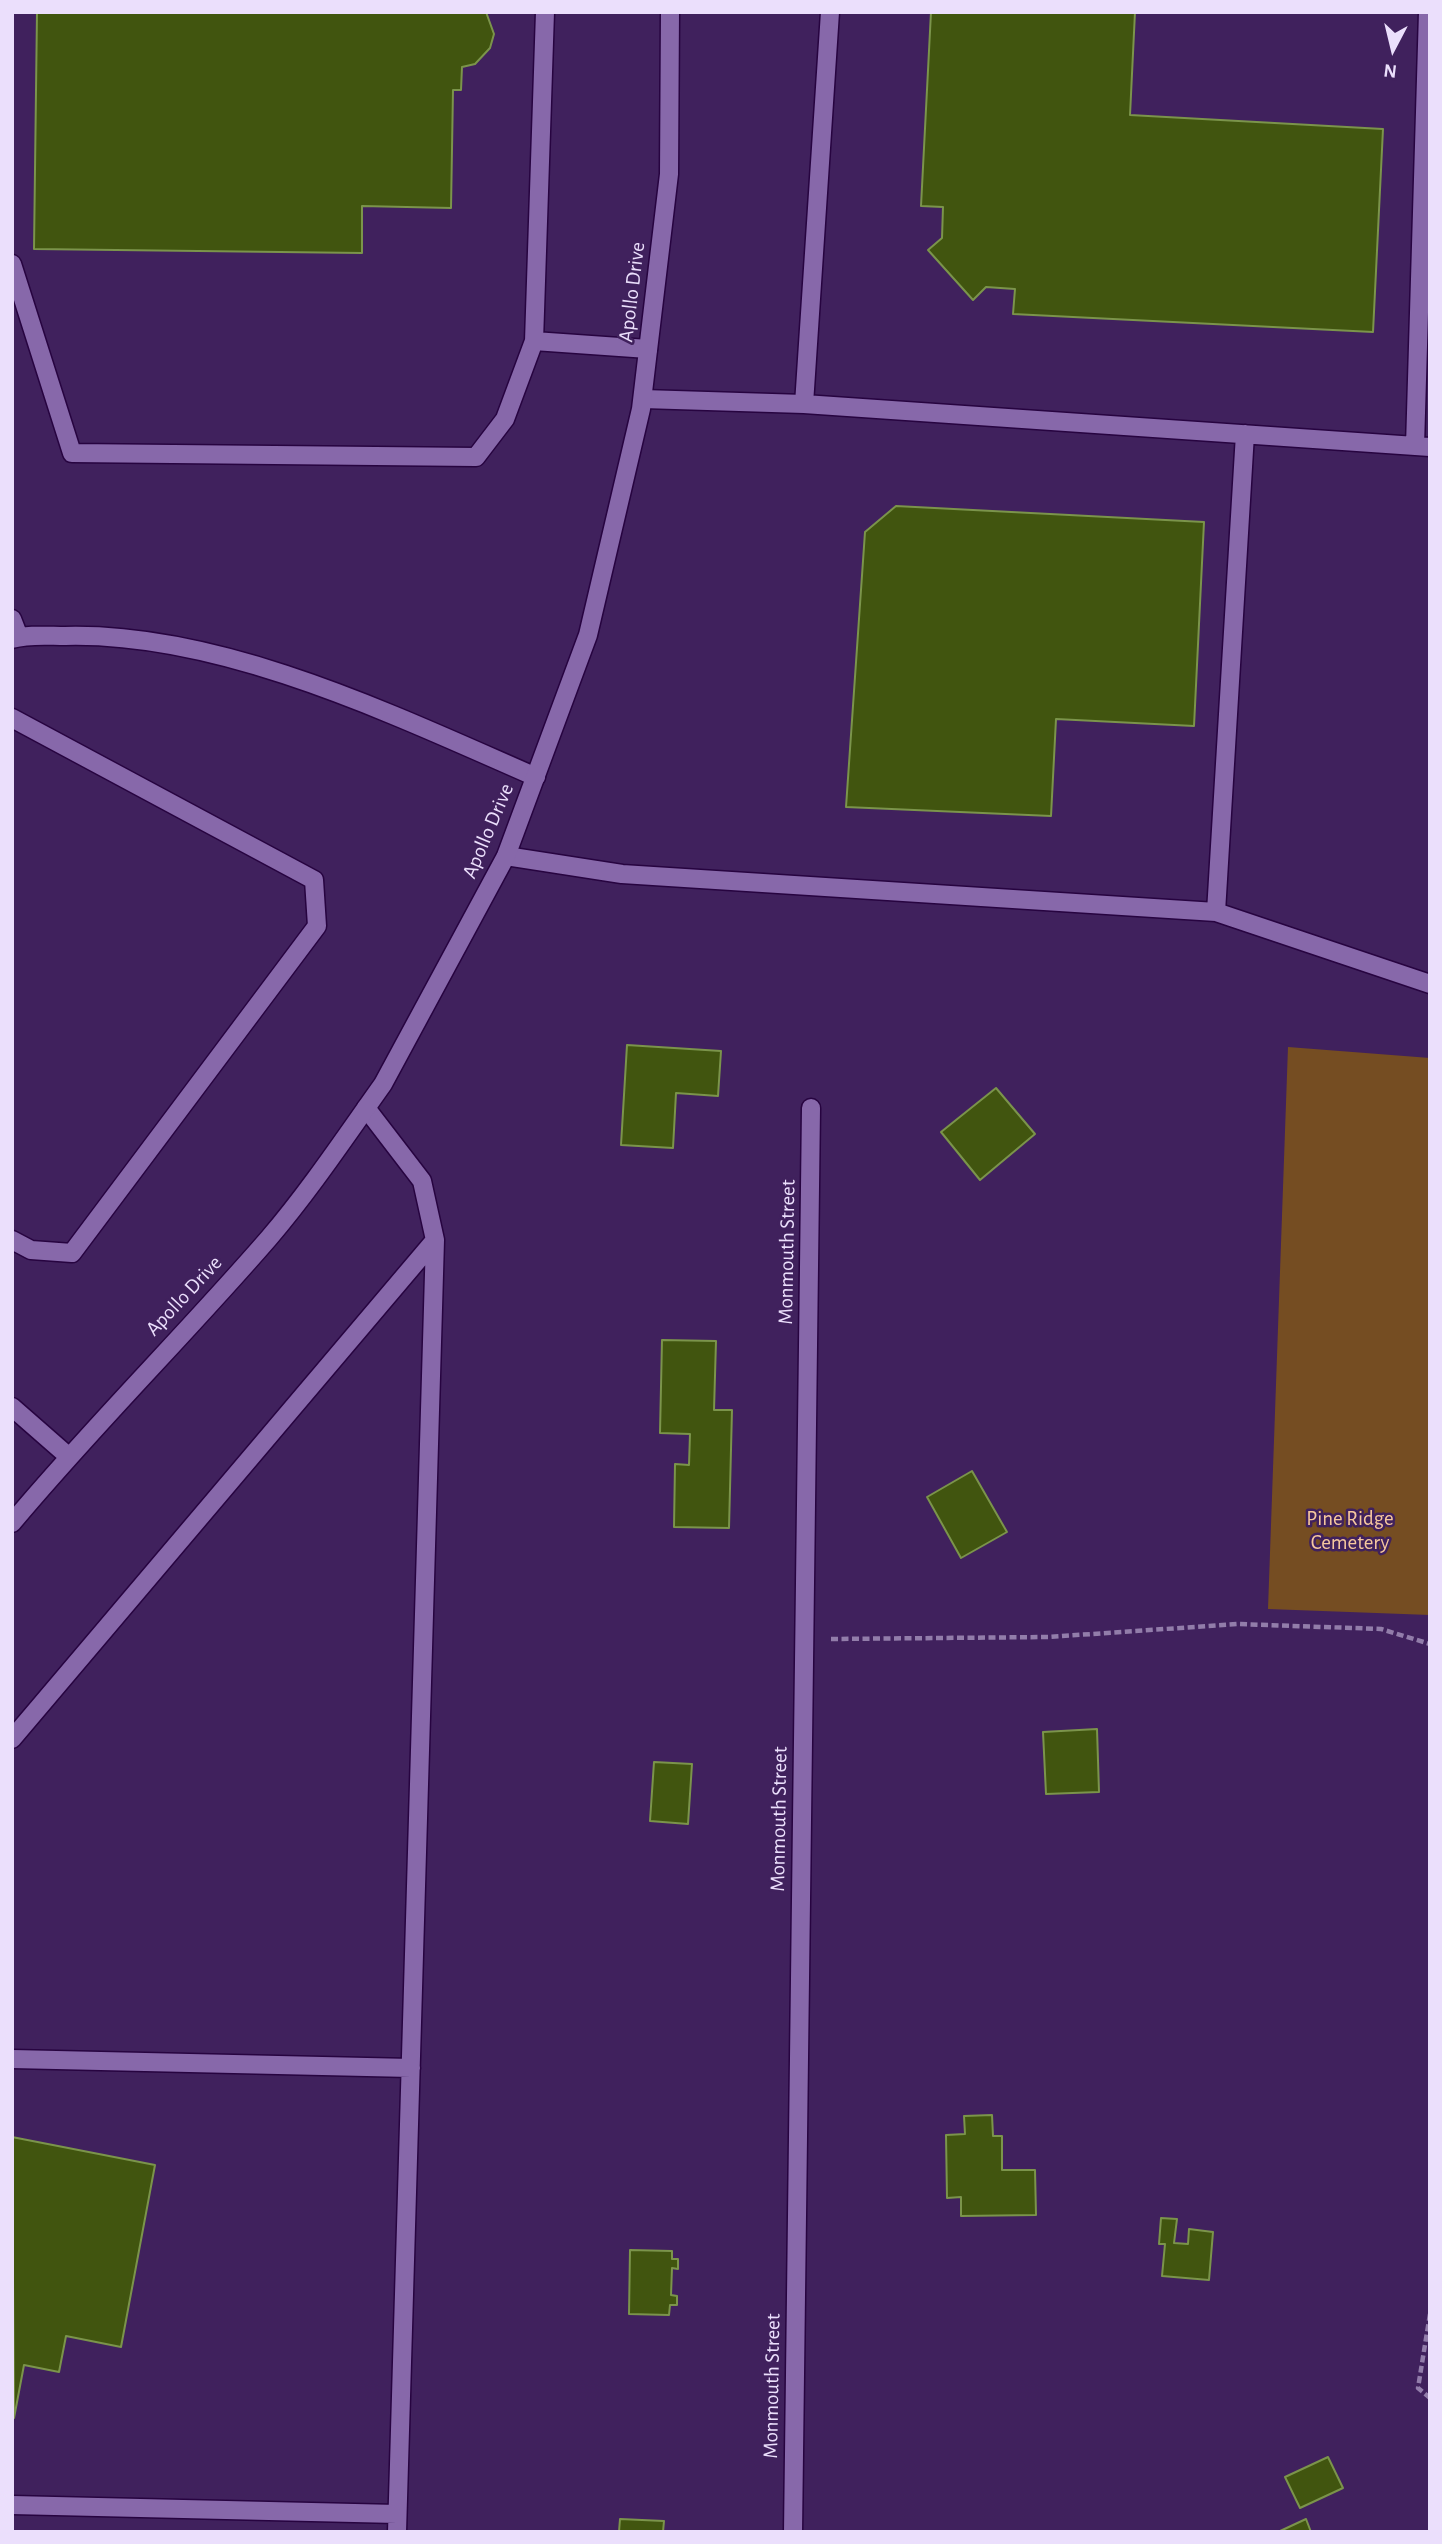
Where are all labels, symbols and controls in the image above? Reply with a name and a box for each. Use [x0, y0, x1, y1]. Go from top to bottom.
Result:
north arrow [1358, 14, 1428, 84]
text: N [1383, 60, 1398, 81]
street label: Apollo Drive [613, 241, 651, 343]
street label: Apollo Drive [457, 780, 519, 882]
street label: Monmouth Street [773, 1179, 801, 1325]
street label: Apollo Drive [140, 1251, 228, 1341]
park label: Pine Ridge Cemetery [1306, 1506, 1394, 1556]
street label: Monmouth Street [765, 1746, 793, 1892]
street label: Monmouth Street [758, 2313, 786, 2459]

